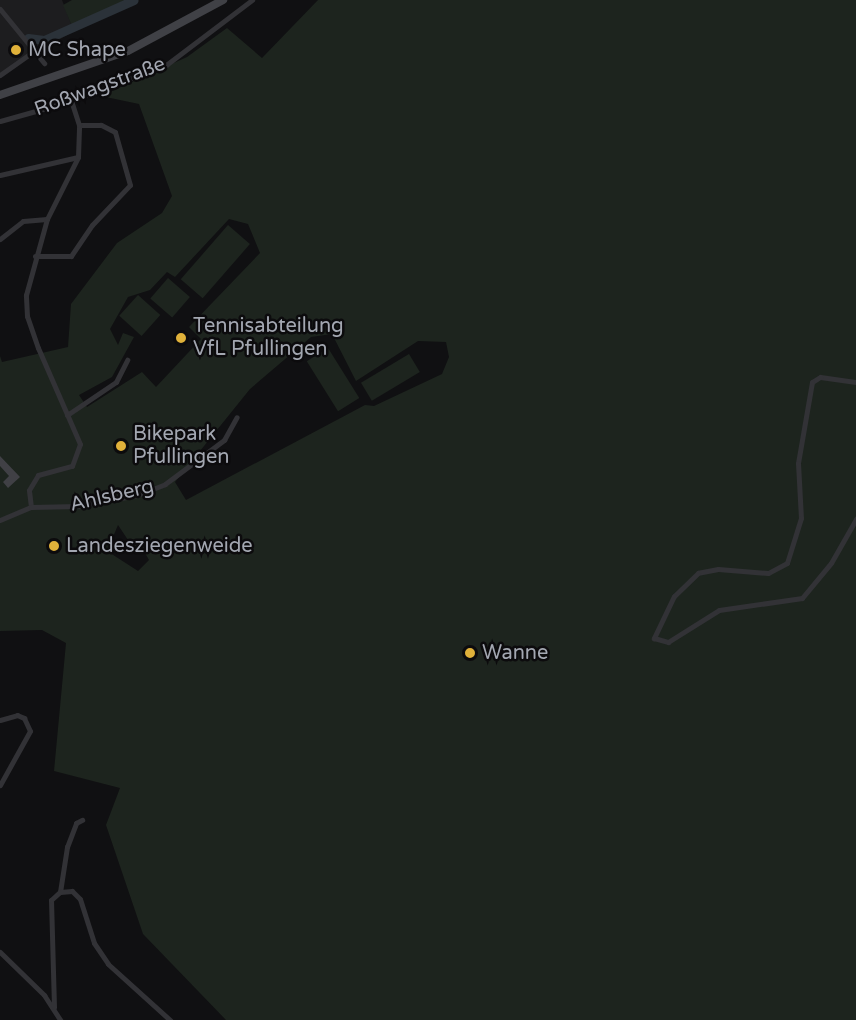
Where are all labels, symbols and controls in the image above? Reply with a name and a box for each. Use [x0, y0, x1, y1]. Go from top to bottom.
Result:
place label: MC Shape [28, 38, 126, 62]
marker: MC Shape [9, 43, 23, 57]
street label: Roßwagstraße [31, 52, 169, 122]
place label: Tennisabteilung VfL Pfullingen [193, 314, 344, 361]
marker: Tennisabteilung VfL Pfullingen [174, 331, 188, 345]
place label: Bikepark Pfullingen [133, 422, 229, 469]
marker: Bikepark Pfullingen [114, 439, 128, 453]
street label: Ahlsberg [68, 475, 156, 517]
place label: Landesziegenweide [66, 534, 253, 558]
marker: Landesziegenweide [47, 539, 61, 553]
place label: Wanne [482, 641, 548, 665]
marker: Wanne [463, 646, 477, 660]

